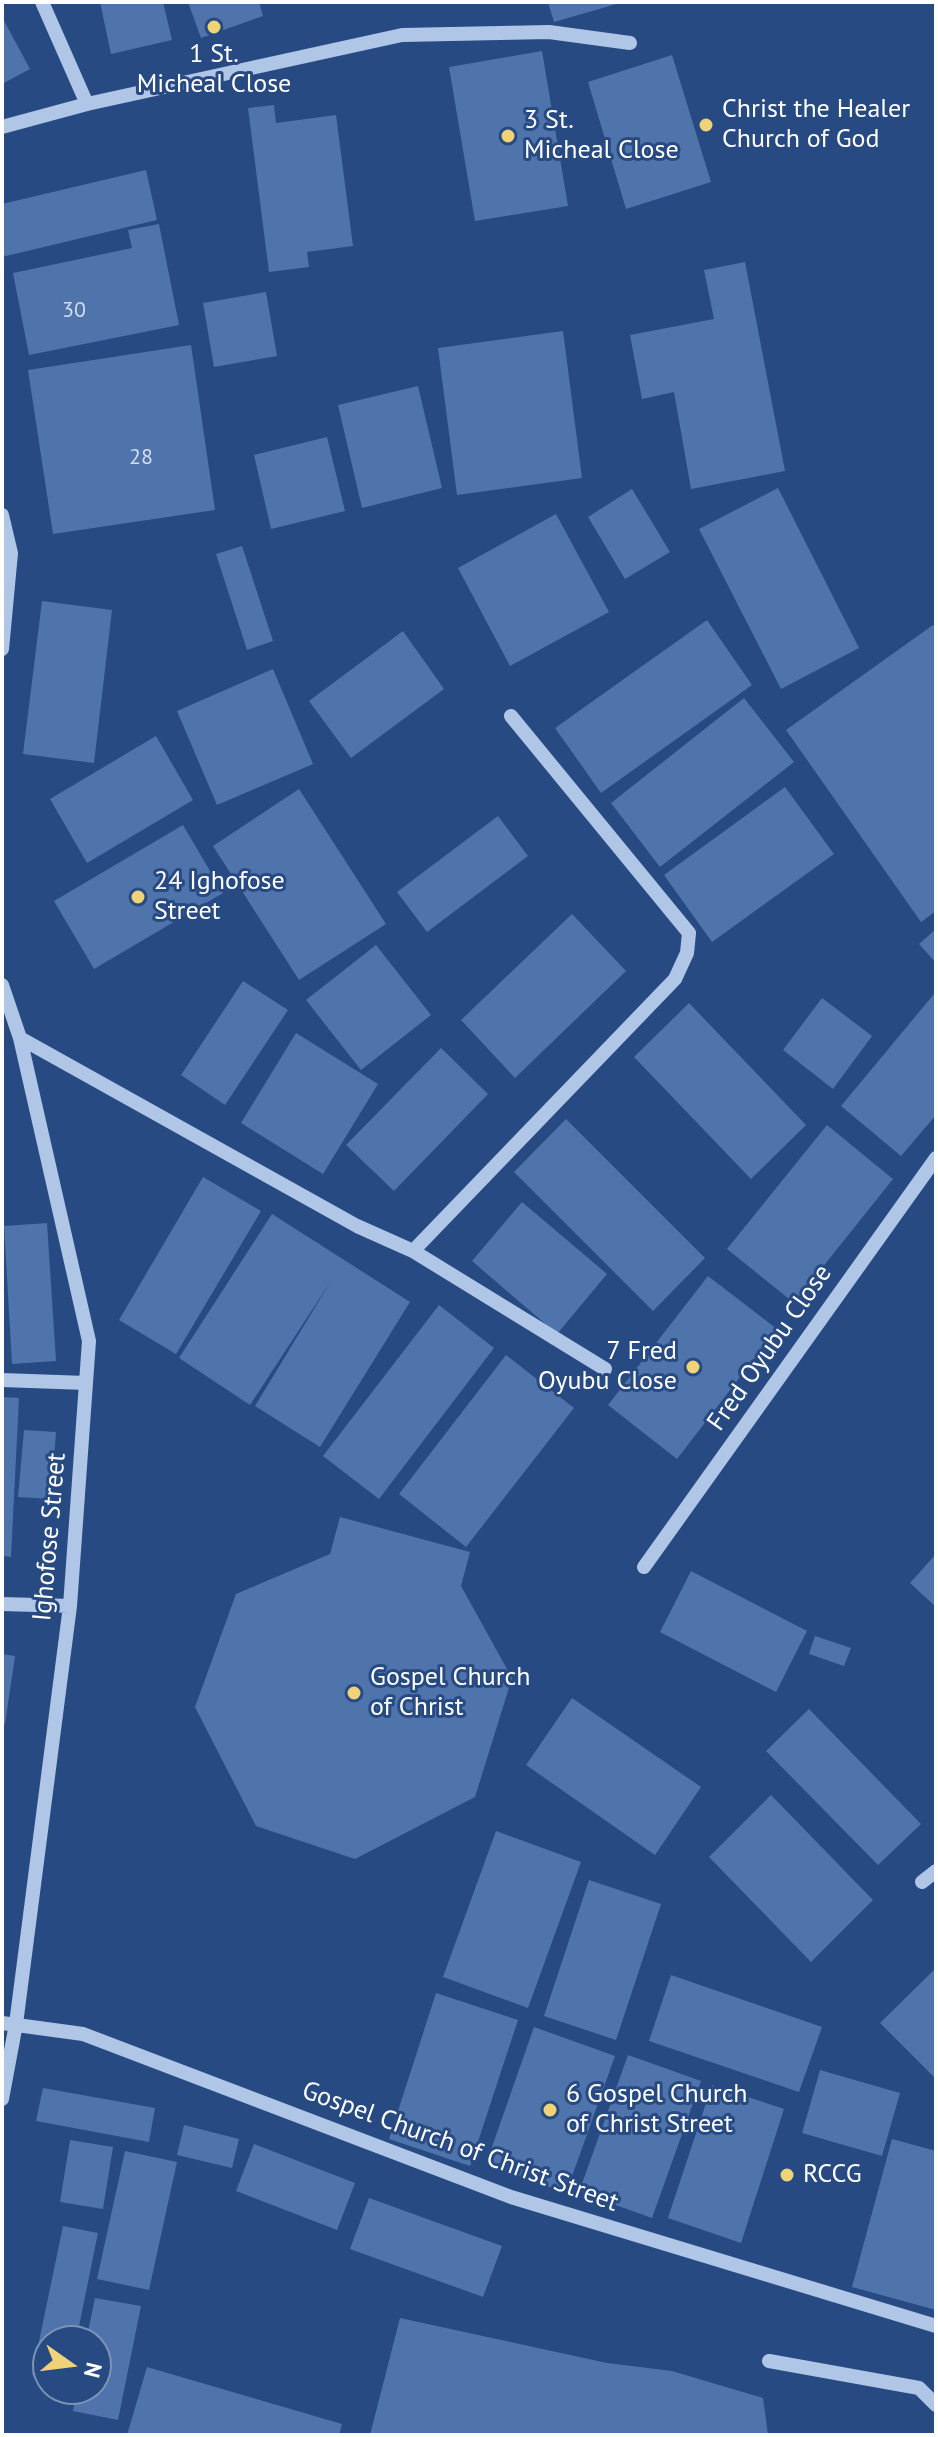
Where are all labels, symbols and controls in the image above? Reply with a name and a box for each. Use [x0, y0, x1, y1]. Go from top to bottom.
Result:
marker: 1 St. Micheal Close [205, 18, 223, 36]
place label: 1 St. Micheal Close [137, 39, 291, 100]
place label: Christ the Healer Church of God [722, 94, 910, 156]
place label: 3 St. Micheal Close [524, 105, 679, 166]
marker: Christ the Healer Church of God [697, 116, 715, 134]
marker: 3 St. Micheal Close [499, 127, 517, 145]
house number: 30 [62, 298, 86, 324]
house number: 28 [129, 445, 153, 471]
place label: 24 Ighofose Street [154, 866, 285, 928]
marker: 24 Ighofose Street [129, 888, 147, 906]
street label: Fred Oyubu Close [701, 1259, 839, 1437]
place label: 7 Fred Oyubu Close [538, 1336, 677, 1398]
marker: 7 Fred Oyubu Close [684, 1358, 702, 1376]
street label: Ighofose Street [27, 1452, 73, 1622]
place label: Gospel Church of Christ [370, 1662, 530, 1724]
marker: Gospel Church of Christ [345, 1684, 363, 1702]
street label: Gospel Church of Christ Street [298, 2075, 622, 2219]
place label: 6 Gospel Church of Christ Street [566, 2079, 748, 2140]
marker: 6 Gospel Church of Christ Street [541, 2101, 559, 2119]
place label: RCCG [803, 2159, 862, 2191]
marker: RCCG [778, 2166, 796, 2184]
north arrow [32, 2325, 112, 2405]
text: N [78, 2360, 109, 2381]

